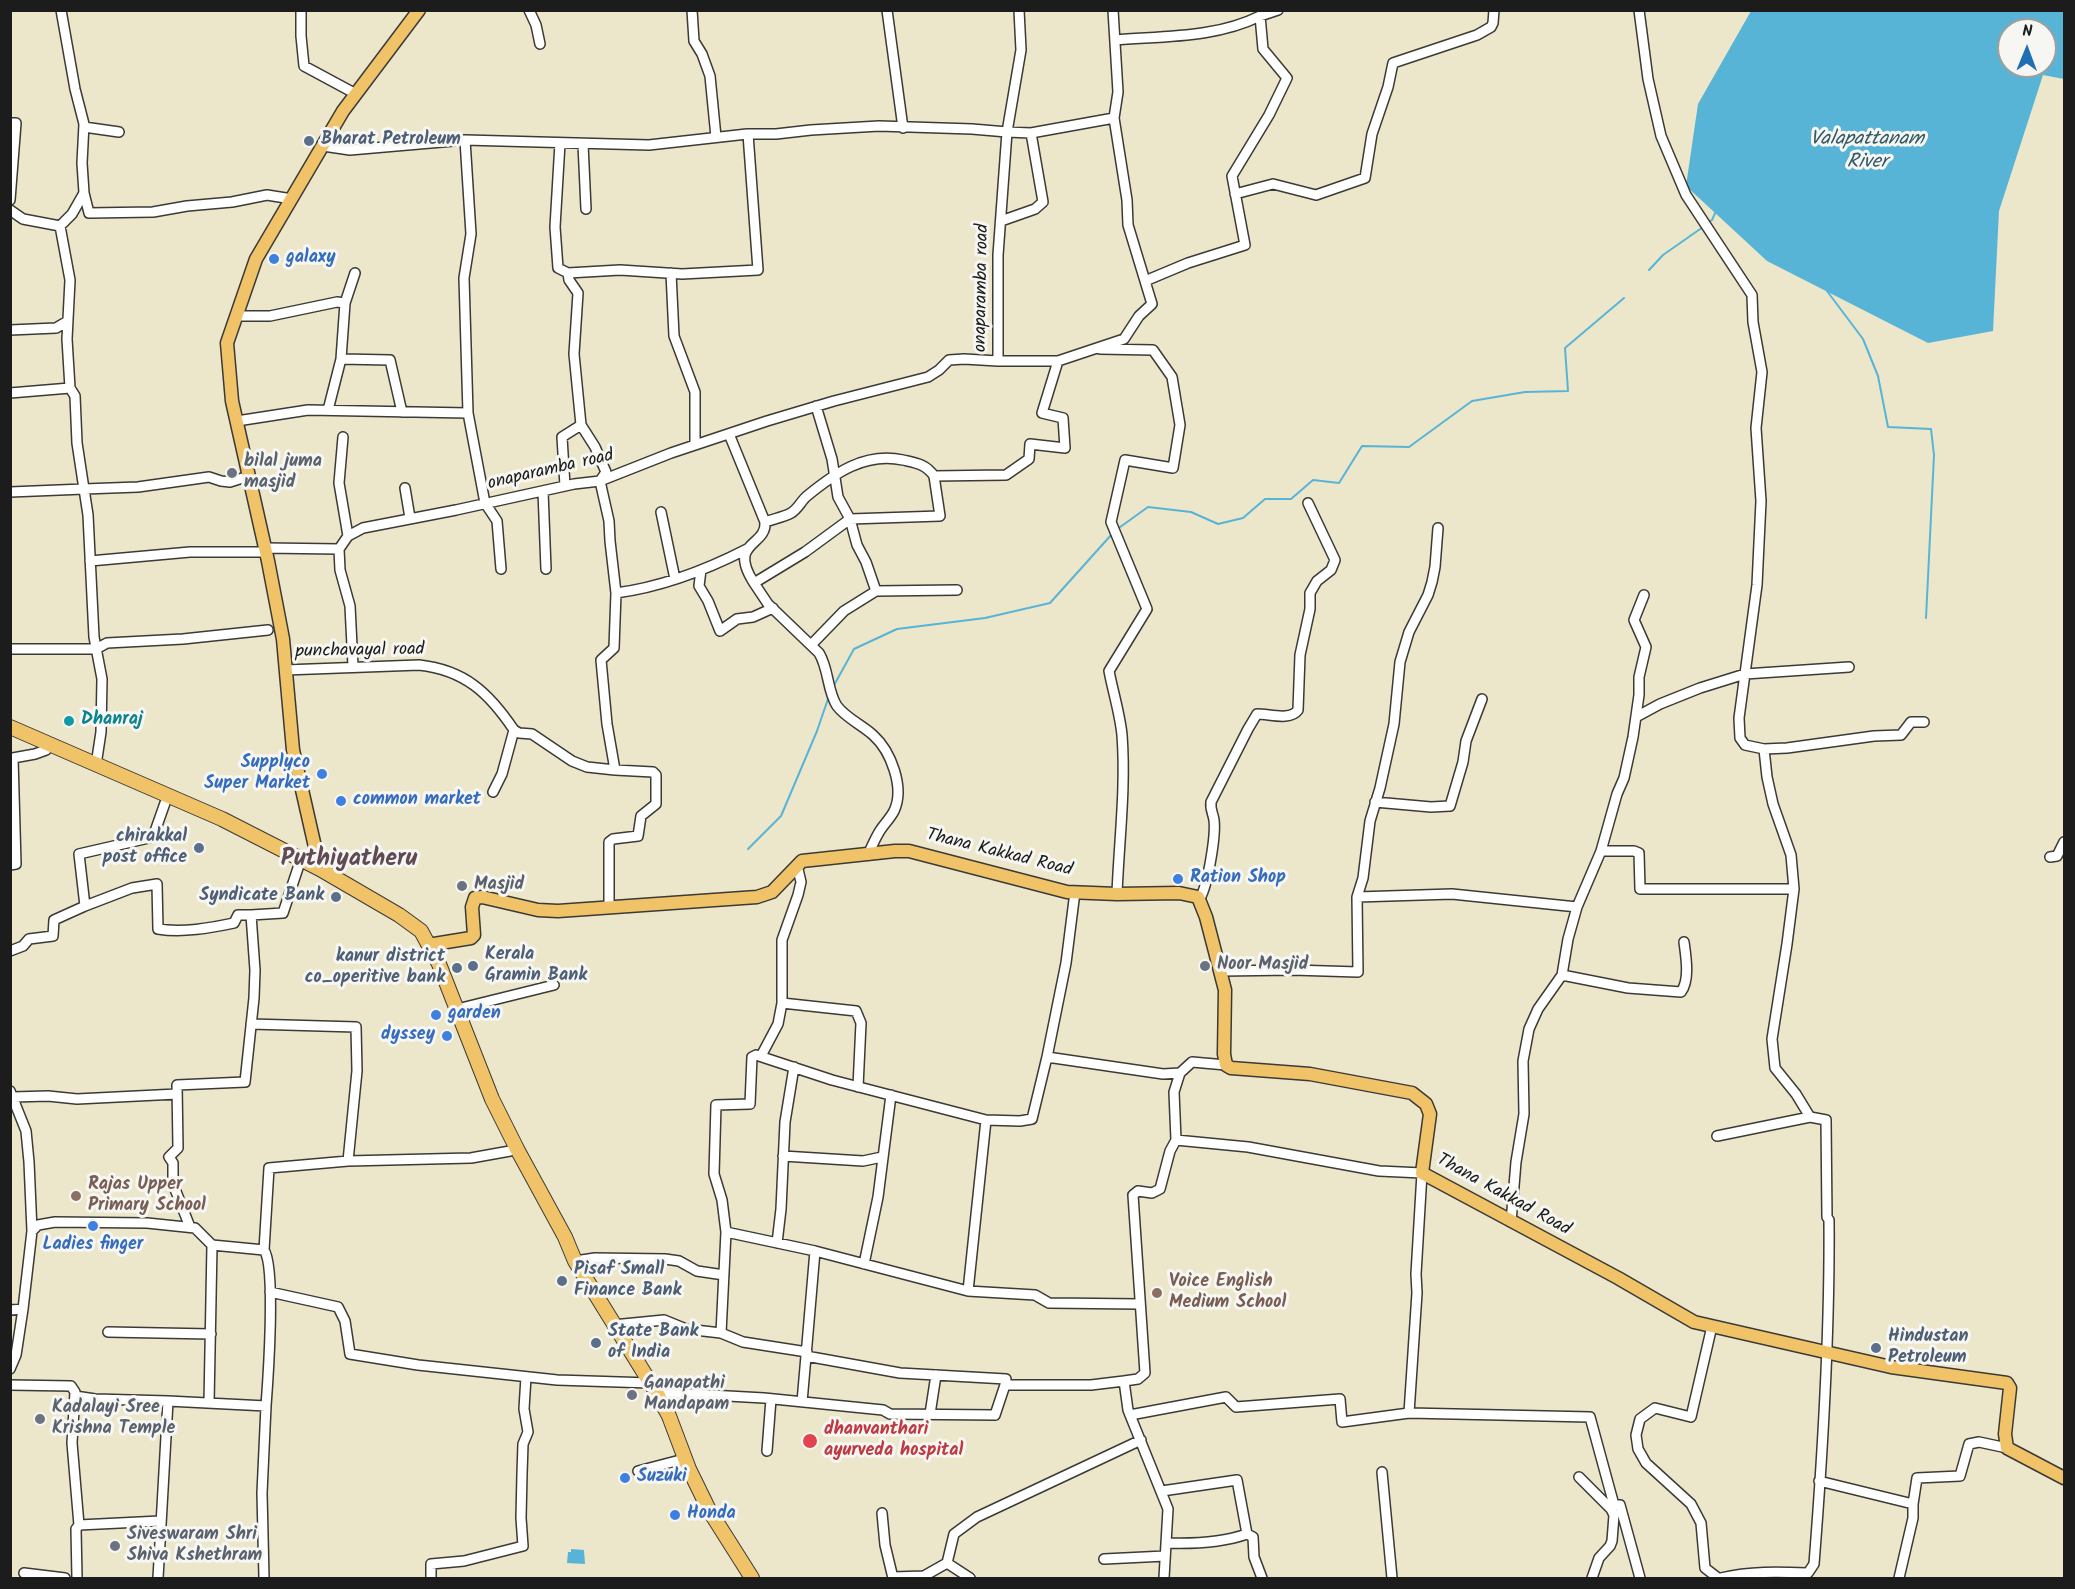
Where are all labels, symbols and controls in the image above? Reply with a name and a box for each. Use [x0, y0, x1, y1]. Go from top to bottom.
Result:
north arrow [1997, 18, 2057, 78]
text: N [2022, 19, 2033, 44]
water label: Valapattanam River [1810, 129, 1924, 176]
place label: Bharat Petroleum [321, 130, 461, 152]
marker: Bharat Petroleum [302, 134, 316, 148]
street label: onaparamba road [971, 224, 995, 352]
place label: galaxy [286, 248, 336, 270]
marker: galaxy [267, 252, 281, 266]
street label: onaparamba road [486, 446, 616, 496]
place label: bilal juma masjid [244, 452, 322, 494]
marker: bilal juma masjid [225, 466, 239, 480]
street label: punchavayal road [295, 640, 425, 664]
place label: Dhanraj [81, 710, 143, 732]
marker: Dhanraj [62, 714, 76, 728]
place label: Supplyco Super Market [204, 753, 310, 795]
marker: Supplyco Super Market [315, 767, 329, 781]
place label: common market [353, 790, 481, 812]
marker: common market [334, 794, 348, 808]
street label: Thana Kakkad Road [924, 825, 1074, 883]
place label: chirakkal post office [103, 827, 187, 870]
marker: chirakkal post office [192, 841, 206, 855]
district label: Puthiyatheru [281, 847, 417, 875]
place label: Ration Shop [1190, 868, 1286, 890]
marker: Ration Shop [1171, 872, 1185, 886]
place label: Masjid [474, 875, 524, 897]
marker: Masjid [455, 879, 469, 893]
place label: Syndicate Bank [199, 886, 324, 908]
marker: Syndicate Bank [329, 890, 343, 904]
place label: Kerala Gramin Bank [485, 945, 587, 988]
place label: kanur district co_operitive bank [305, 947, 445, 990]
place label: Noor Masjid [1217, 955, 1308, 977]
marker: Kerala Gramin Bank [466, 959, 480, 973]
marker: Noor Masjid [1198, 959, 1212, 973]
marker: kanur district co_operitive bank [450, 961, 464, 975]
place label: garden [448, 1004, 501, 1026]
marker: garden [429, 1008, 443, 1022]
place label: dyssey [381, 1025, 435, 1047]
marker: dyssey [440, 1029, 454, 1043]
street label: Thana Kakkad Road [1432, 1150, 1574, 1242]
place label: Rajas Upper Primary School [88, 1175, 206, 1218]
marker: Rajas Upper Primary School [69, 1189, 83, 1203]
marker: Ladies finger [86, 1219, 100, 1233]
place label: Ladies finger [43, 1235, 143, 1257]
place label: Pisaf Small Finance Bank [574, 1260, 681, 1302]
place label: Voice English Medium School [1169, 1272, 1286, 1314]
marker: Pisaf Small Finance Bank [555, 1274, 569, 1288]
marker: Voice English Medium School [1150, 1286, 1164, 1300]
place label: State Bank of India [608, 1322, 698, 1364]
place label: Hindustan Petroleum [1888, 1327, 1968, 1370]
marker: State Bank of India [589, 1336, 603, 1350]
marker: Hindustan Petroleum [1869, 1341, 1883, 1355]
place label: Ganapathi Mandapam [644, 1374, 729, 1416]
marker: Ganapathi Mandapam [625, 1388, 639, 1402]
place label: Kadalayi Sree Krishna Temple [52, 1398, 175, 1440]
marker: Kadalayi Sree Krishna Temple [33, 1412, 47, 1426]
place label: dhanvanthari ayurveda hospital [824, 1420, 963, 1462]
marker: dhanvanthari ayurveda hospital [801, 1432, 819, 1450]
place label: Suzuki [637, 1467, 687, 1489]
marker: Suzuki [618, 1471, 632, 1485]
place label: Honda [687, 1504, 736, 1526]
marker: Honda [668, 1508, 682, 1522]
place label: Siveswaram Shri Shiva Kshethram [127, 1525, 262, 1568]
marker: Siveswaram Shri Shiva Kshethram [108, 1539, 122, 1553]

